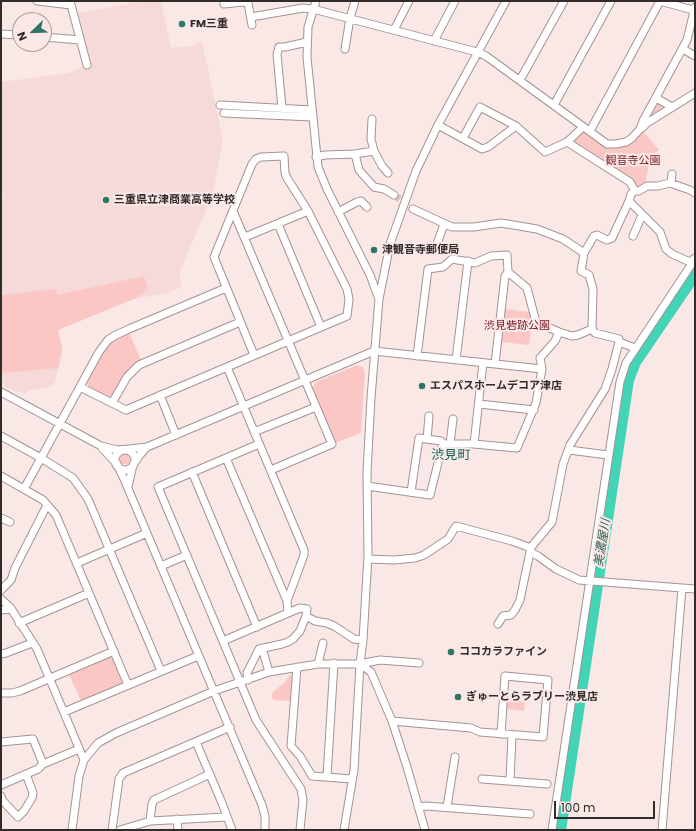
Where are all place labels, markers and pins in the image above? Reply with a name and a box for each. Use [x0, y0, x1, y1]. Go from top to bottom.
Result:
place label: FM三重 [190, 17, 228, 31]
marker: FM三重 [177, 19, 187, 29]
place label: 三重県立津商業高等学校 [114, 193, 235, 207]
marker: 三重県立津商業高等学校 [101, 195, 111, 205]
place label: 津観音寺郵便局 [382, 243, 459, 257]
marker: 津観音寺郵便局 [369, 245, 379, 255]
place label: エスパスホームデコア津店 [430, 379, 562, 393]
marker: エスパスホームデコア津店 [417, 381, 427, 391]
place label: ココカラファイン [459, 645, 547, 659]
marker: ココカラファイン [446, 647, 456, 657]
place label: ぎゅーとらラブリー渋見店 [466, 690, 598, 704]
marker: ぎゅーとらラブリー渋見店 [453, 692, 463, 702]

